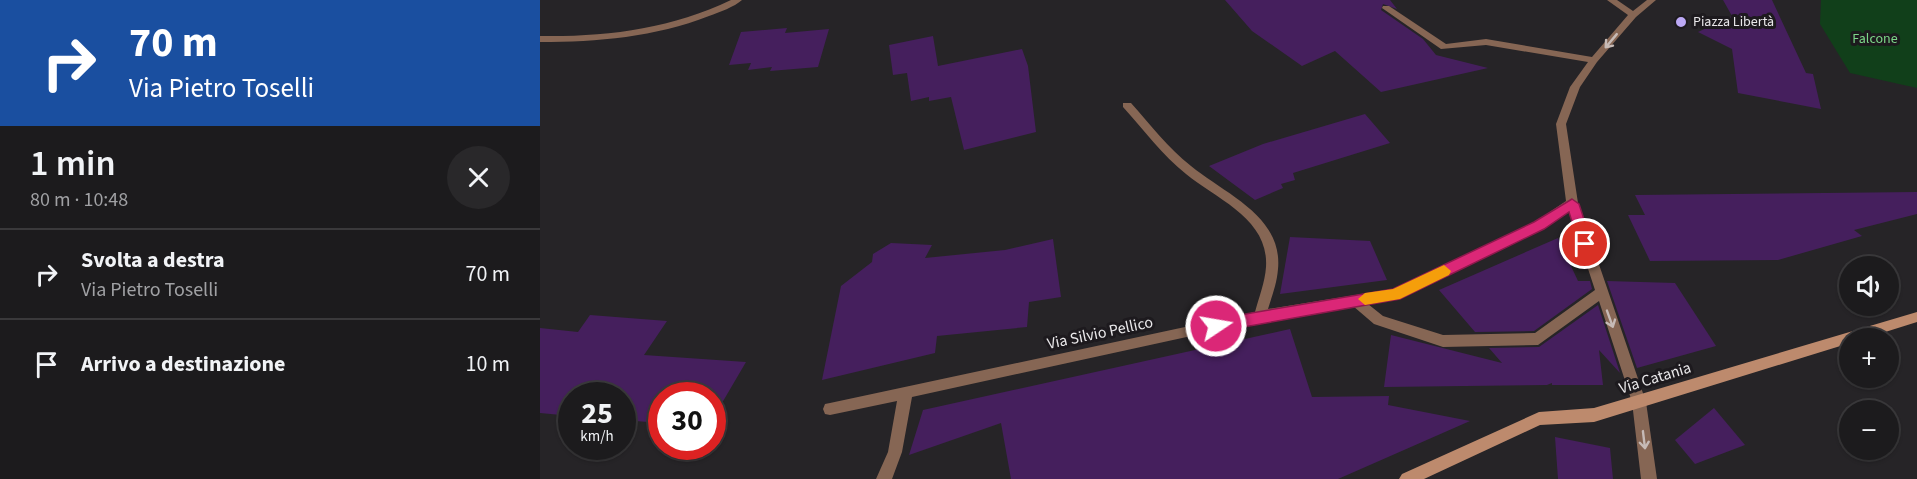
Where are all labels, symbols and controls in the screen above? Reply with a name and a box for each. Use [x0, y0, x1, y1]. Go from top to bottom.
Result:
place label: Piazza Libertà [1693, 12, 1774, 32]
text: 70 m [129, 13, 218, 73]
marker: Piazza Libertà [1674, 15, 1688, 29]
icon: right [30, 24, 108, 102]
park label: Falcone [1852, 29, 1898, 49]
one-way arrow [1604, 33, 1617, 49]
text: Via Pietro Toselli [129, 69, 314, 108]
text: 1 min [30, 138, 116, 189]
button: close [447, 146, 510, 209]
text: 80 m · 10:48 [30, 186, 128, 214]
pin [1559, 218, 1610, 269]
icon: arrive [1568, 227, 1601, 260]
text: Svolta a destra [81, 244, 225, 276]
map controls [1839, 256, 1899, 460]
button: sound [1839, 256, 1899, 316]
icon: right [30, 258, 63, 291]
text: 70 m [465, 258, 510, 290]
text: Via Pietro Toselli [81, 276, 218, 304]
position arrow [1184, 294, 1248, 358]
one-way arrow [1606, 309, 1617, 328]
street label: Via Silvio Pellico [1045, 311, 1155, 355]
button: + [1839, 328, 1899, 388]
icon: arrive [30, 348, 63, 381]
text: Arrivo a destinazione [81, 348, 286, 380]
text: 10 m [465, 348, 510, 380]
street label: Via Catania [1616, 357, 1694, 399]
speed limit sign: 30 [648, 382, 726, 460]
text: 25 [581, 392, 613, 435]
button: − [1839, 400, 1899, 460]
text: km/h [580, 426, 614, 447]
one-way arrow [1639, 430, 1650, 450]

